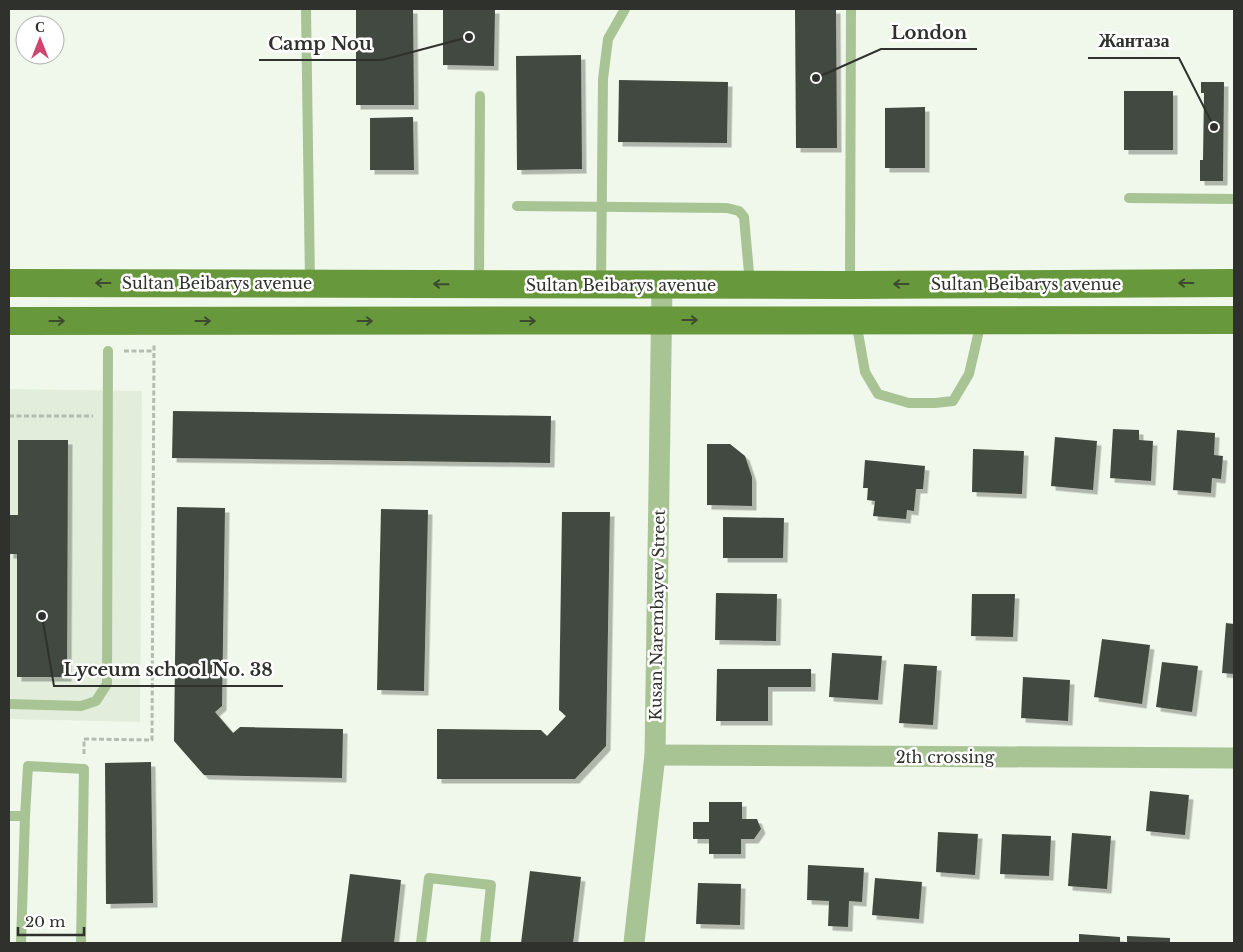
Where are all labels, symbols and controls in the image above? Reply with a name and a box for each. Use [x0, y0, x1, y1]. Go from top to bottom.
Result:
north arrow [15, 15, 65, 65]
callout: London [881, 16, 977, 49]
text: С [35, 18, 45, 36]
text: London [891, 22, 967, 44]
callout: Жантаза [1088, 25, 1179, 58]
callout: Camp Nou [259, 27, 382, 60]
text: Жантаза [1098, 30, 1170, 52]
text: Camp Nou [268, 33, 372, 55]
street label: Sultan Beibarys avenue [122, 273, 312, 293]
street label: Sultan Beibarys avenue [931, 274, 1121, 294]
street label: Sultan Beibarys avenue [526, 275, 716, 295]
one-way arrow [95, 278, 112, 288]
one-way arrow [1178, 278, 1194, 288]
one-way arrow [433, 279, 449, 289]
one-way arrow [893, 280, 909, 289]
one-way arrow [682, 315, 698, 325]
one-way arrow [49, 316, 65, 326]
one-way arrow [194, 316, 210, 326]
one-way arrow [356, 316, 373, 326]
one-way arrow [519, 316, 535, 326]
street label: Kusan Narembayev Street [645, 509, 669, 721]
callout: Lyceum school No. 38 [54, 653, 283, 686]
text: Lyceum school No. 38 [63, 659, 273, 681]
street label: 2th crossing [896, 747, 995, 767]
scale bar [18, 904, 84, 936]
text: 20 m [25, 912, 65, 931]

